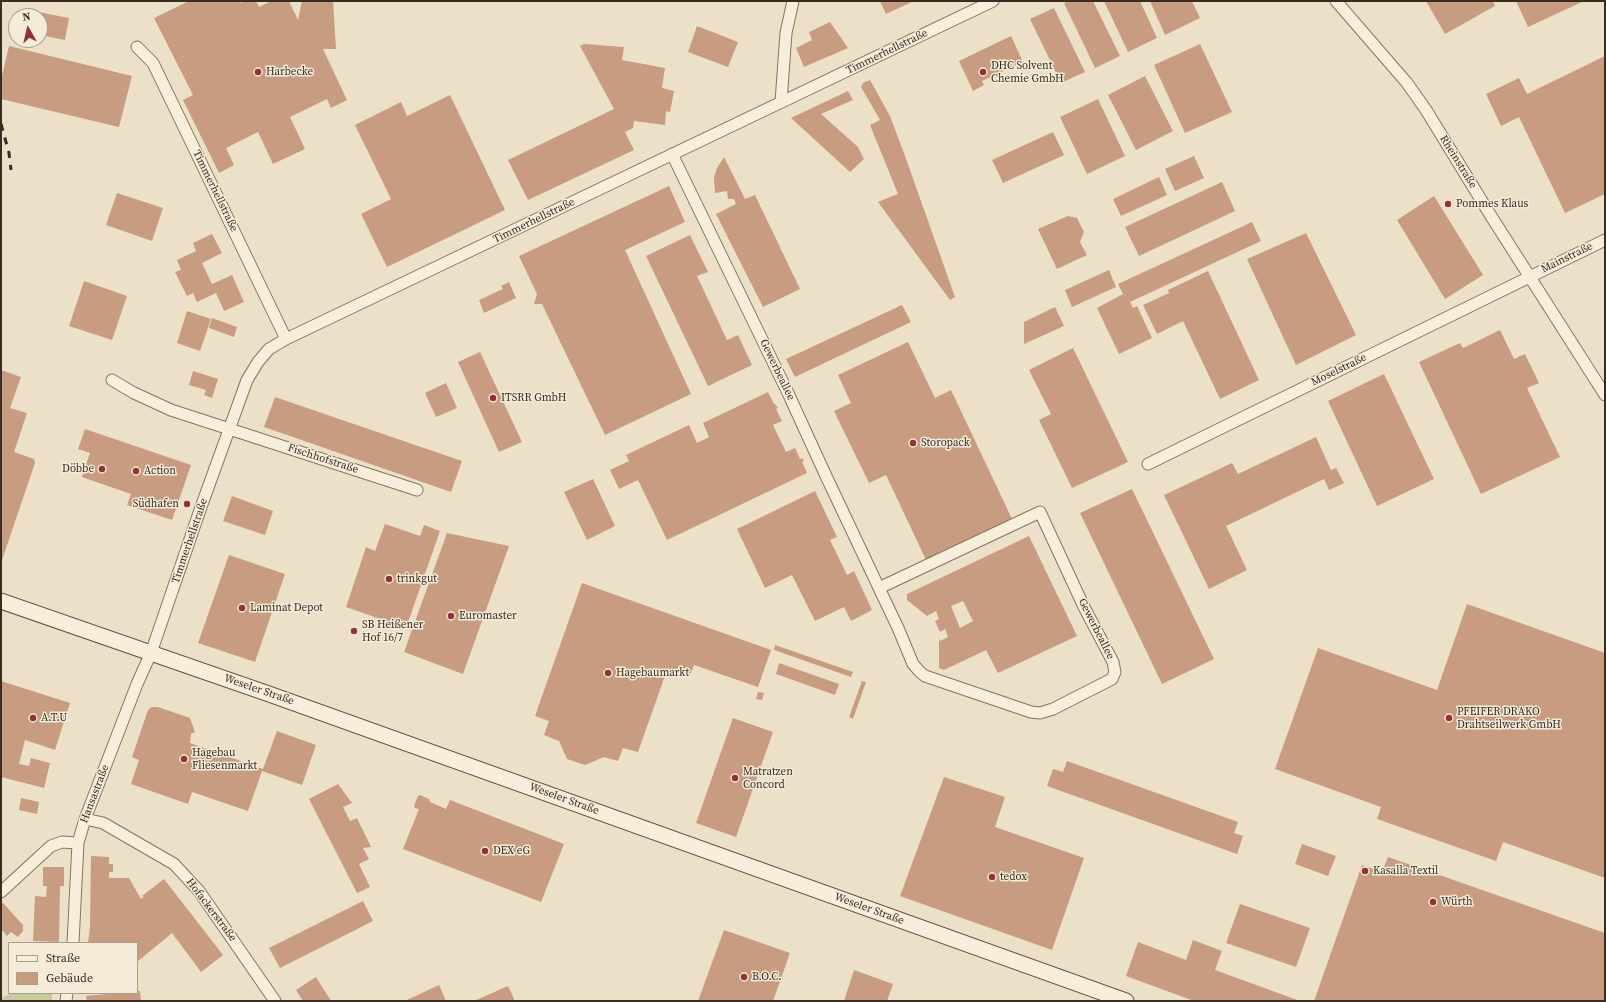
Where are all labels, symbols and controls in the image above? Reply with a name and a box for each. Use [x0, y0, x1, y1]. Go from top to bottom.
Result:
north arrow [8, 8, 48, 48]
text: N [21, 9, 31, 25]
street label: Timmerhellstraße [844, 27, 930, 77]
place label: DHC Solvent Chemie GmbH [991, 59, 1064, 85]
place label: Harbecke [266, 65, 313, 79]
marker: Harbecke [253, 67, 263, 77]
marker: DHC Solvent Chemie GmbH [978, 67, 988, 77]
street label: Rheinstraße [1437, 133, 1479, 191]
street label: Timmerhellstraße [190, 148, 240, 234]
street label: Timmerhellstraße [491, 196, 577, 246]
place label: Pommes Klaus [1456, 197, 1528, 211]
marker: Pommes Klaus [1443, 199, 1453, 209]
street label: Mainstraße [1539, 240, 1595, 276]
street label: Gewerbeallee [756, 337, 798, 403]
street label: Moselstraße [1309, 351, 1369, 389]
place label: ITSRR GmbH [501, 391, 566, 405]
marker: ITSRR GmbH [488, 393, 498, 403]
place label: Storopack [921, 436, 970, 450]
marker: Storopack [908, 438, 918, 448]
street label: Fischhofstraße [286, 441, 360, 477]
place label: Döbbe [62, 462, 94, 476]
marker: Döbbe [97, 464, 107, 474]
place label: Action [144, 464, 176, 478]
marker: Action [131, 466, 141, 476]
place label: Südhafen [133, 497, 179, 511]
street label: Timmerhellstraße [169, 497, 211, 585]
marker: Südhafen [182, 499, 192, 509]
place label: trinkgut [397, 572, 437, 586]
marker: trinkgut [384, 574, 394, 584]
street label: Gewerbeallee [1075, 596, 1117, 662]
place label: Laminat Depot [250, 601, 323, 615]
marker: Laminat Depot [237, 603, 247, 613]
place label: Euromaster [459, 609, 517, 623]
marker: Euromaster [446, 611, 456, 621]
place label: SB Heißener Hof 16/7 [362, 618, 423, 644]
marker: SB Heißener Hof 16/7 [349, 626, 359, 636]
place label: Hagebaumarkt [616, 666, 689, 680]
marker: Hagebaumarkt [603, 668, 613, 678]
street label: Weseler Straße [222, 672, 296, 708]
place label: PFEIFER DRAKO Drahtseilwerk GmbH [1457, 705, 1561, 731]
place label: A.T.U [41, 711, 67, 725]
marker: A.T.U [28, 713, 38, 723]
marker: PFEIFER DRAKO Drahtseilwerk GmbH [1444, 713, 1454, 723]
place label: Hagebau Fliesenmarkt [192, 746, 257, 772]
marker: Hagebau Fliesenmarkt [179, 754, 189, 764]
street label: Hansastraße [78, 763, 112, 825]
place label: Matratzen Concord [743, 765, 793, 791]
marker: Matratzen Concord [730, 773, 740, 783]
street label: Weseler Straße [527, 780, 601, 818]
place label: DEX eG [493, 844, 530, 858]
marker: DEX eG [480, 846, 490, 856]
place label: Kasalla Textil [1373, 864, 1438, 878]
marker: Kasalla Textil [1360, 866, 1370, 876]
place label: tedox [1000, 870, 1027, 884]
marker: tedox [987, 872, 997, 882]
street label: Hofackerstraße [183, 876, 239, 944]
street label: Weseler Straße [832, 890, 906, 928]
place label: Würth [1441, 895, 1472, 909]
marker: Würth [1428, 897, 1438, 907]
legend [8, 942, 138, 994]
text: Straße [46, 950, 80, 966]
text: Gebäude [46, 970, 93, 986]
place label: B.O.C. [752, 970, 781, 984]
marker: B.O.C. [739, 972, 749, 982]

